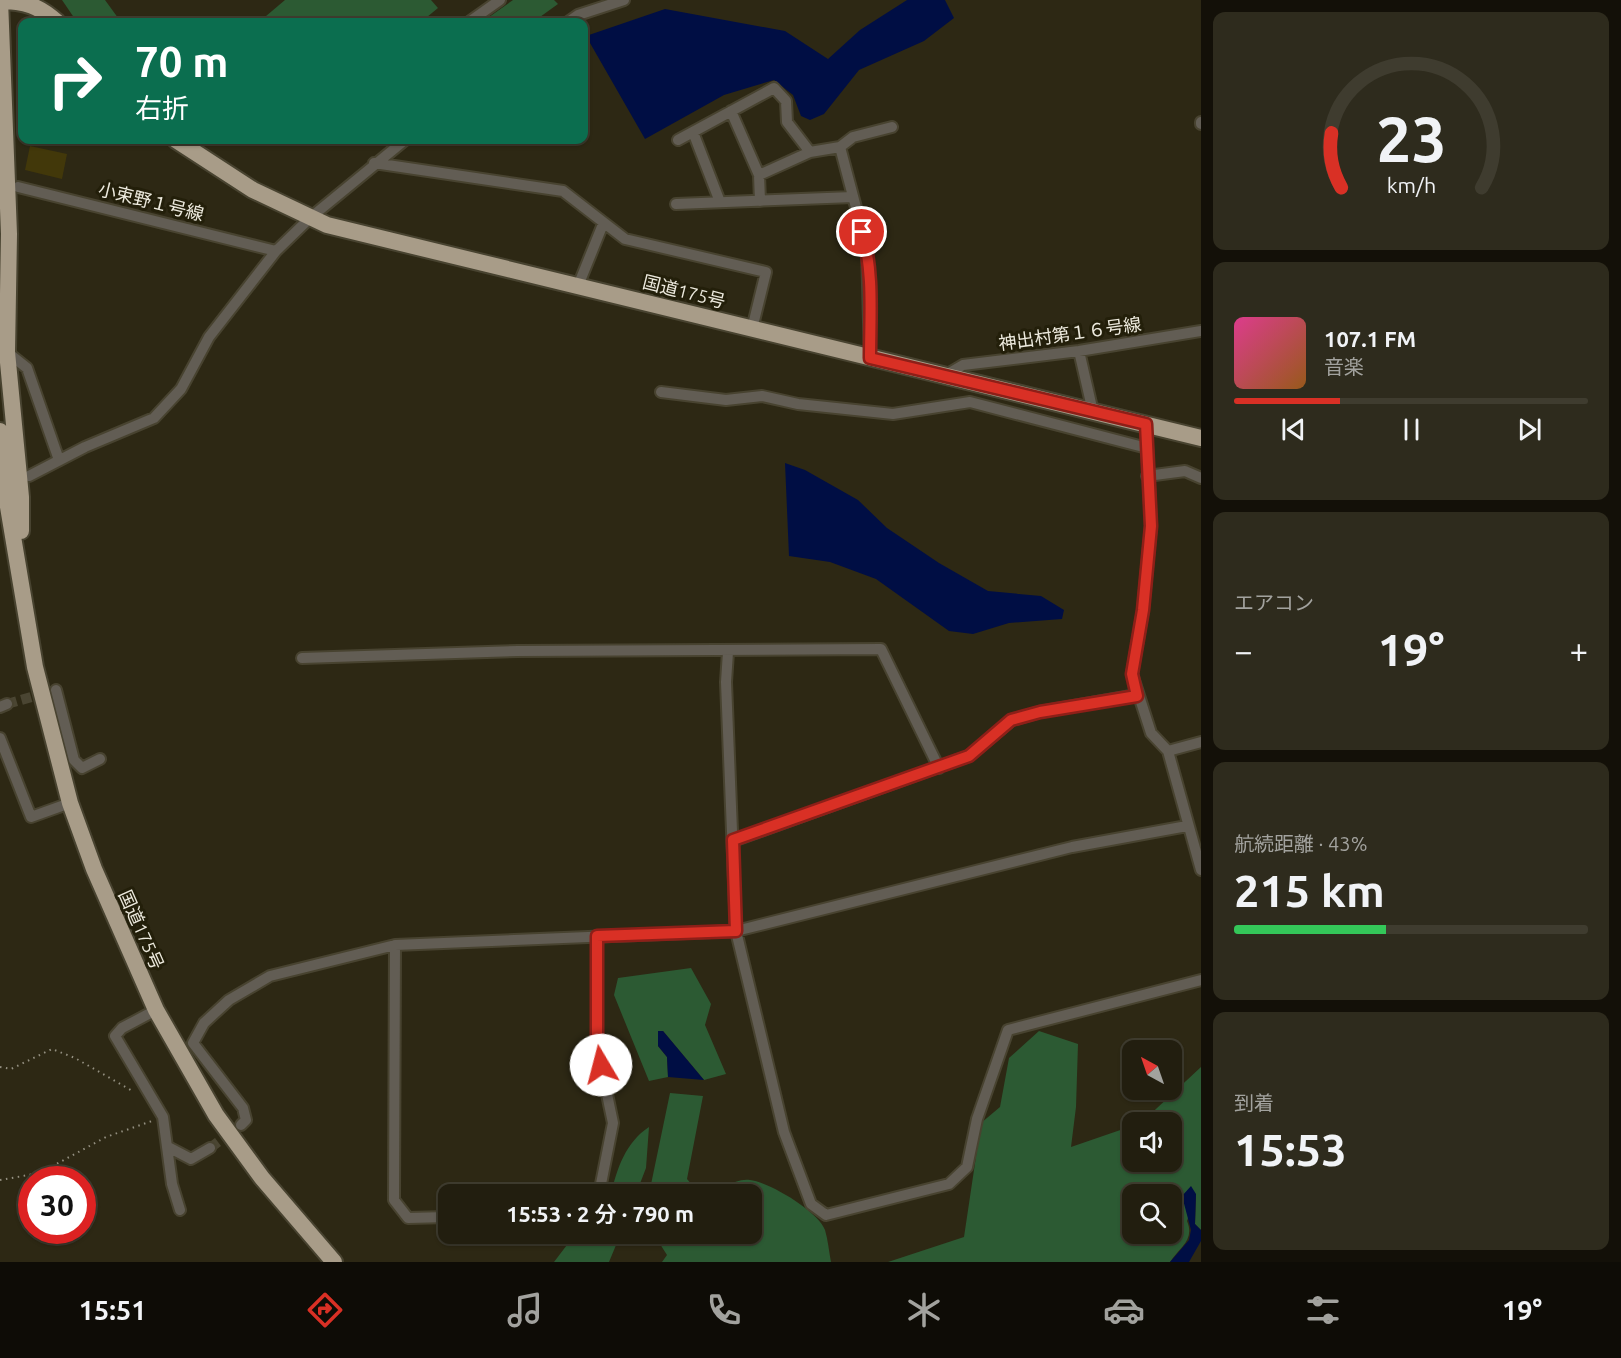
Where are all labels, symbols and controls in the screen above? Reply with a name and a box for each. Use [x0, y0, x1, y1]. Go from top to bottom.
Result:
text: 70 m [135, 38, 229, 85]
icon: right [36, 42, 114, 120]
text: 右折 [135, 93, 189, 123]
text: 23 [1376, 104, 1446, 174]
text: km/h [1386, 173, 1436, 197]
street label: 小束野１号線 [96, 178, 206, 224]
pin [836, 206, 887, 257]
icon: arrive [845, 215, 878, 248]
street label: 国道175号 [641, 271, 728, 311]
street label: 神出村第１６号線 [997, 313, 1143, 353]
text: 107.1 FM [1324, 326, 1416, 351]
text: 音楽 [1324, 355, 1364, 378]
icon: previous [1277, 413, 1310, 446]
icon: pause [1395, 413, 1428, 446]
icon: next [1513, 413, 1546, 446]
text: エアコン [1234, 591, 1314, 614]
text: 19° [1378, 624, 1444, 675]
text: − [1234, 632, 1253, 669]
text: + [1569, 632, 1588, 669]
text: 航続距離 · 43% [1234, 832, 1367, 855]
text: 215 km [1234, 865, 1385, 916]
street label: 国道175号 [116, 887, 168, 972]
position arrow [569, 1033, 633, 1097]
north arrow [1122, 1040, 1182, 1100]
map controls [1122, 1040, 1182, 1244]
text: 到着 [1234, 1091, 1274, 1114]
button: sound [1122, 1112, 1182, 1172]
text: 15:53 [1234, 1124, 1347, 1175]
speed limit sign: 30 [18, 1166, 96, 1244]
button: search [1122, 1184, 1182, 1244]
text: 15:53 · 2 分 · 790 m [506, 1201, 694, 1226]
icon: directions [304, 1289, 346, 1331]
icon: music [504, 1289, 546, 1331]
icon: phone [703, 1289, 745, 1331]
icon: climate [903, 1289, 945, 1331]
icon: car [1103, 1289, 1145, 1331]
icon: filters [1302, 1289, 1344, 1331]
text: 15:51 [79, 1295, 146, 1325]
text: 19° [1502, 1295, 1542, 1325]

